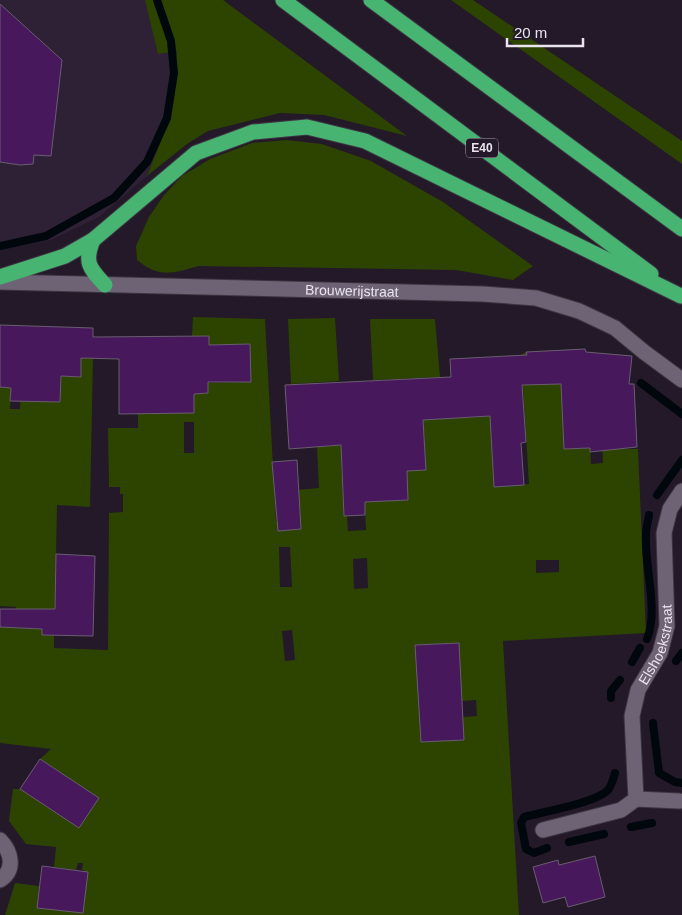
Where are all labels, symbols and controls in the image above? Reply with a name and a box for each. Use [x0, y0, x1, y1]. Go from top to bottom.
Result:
scale bar [507, 15, 583, 47]
text: 20 m [514, 24, 547, 41]
road number: E40 [466, 138, 498, 158]
street label: Brouwerijstraat [305, 282, 399, 300]
street label: Elshoekstraat [635, 604, 675, 688]

